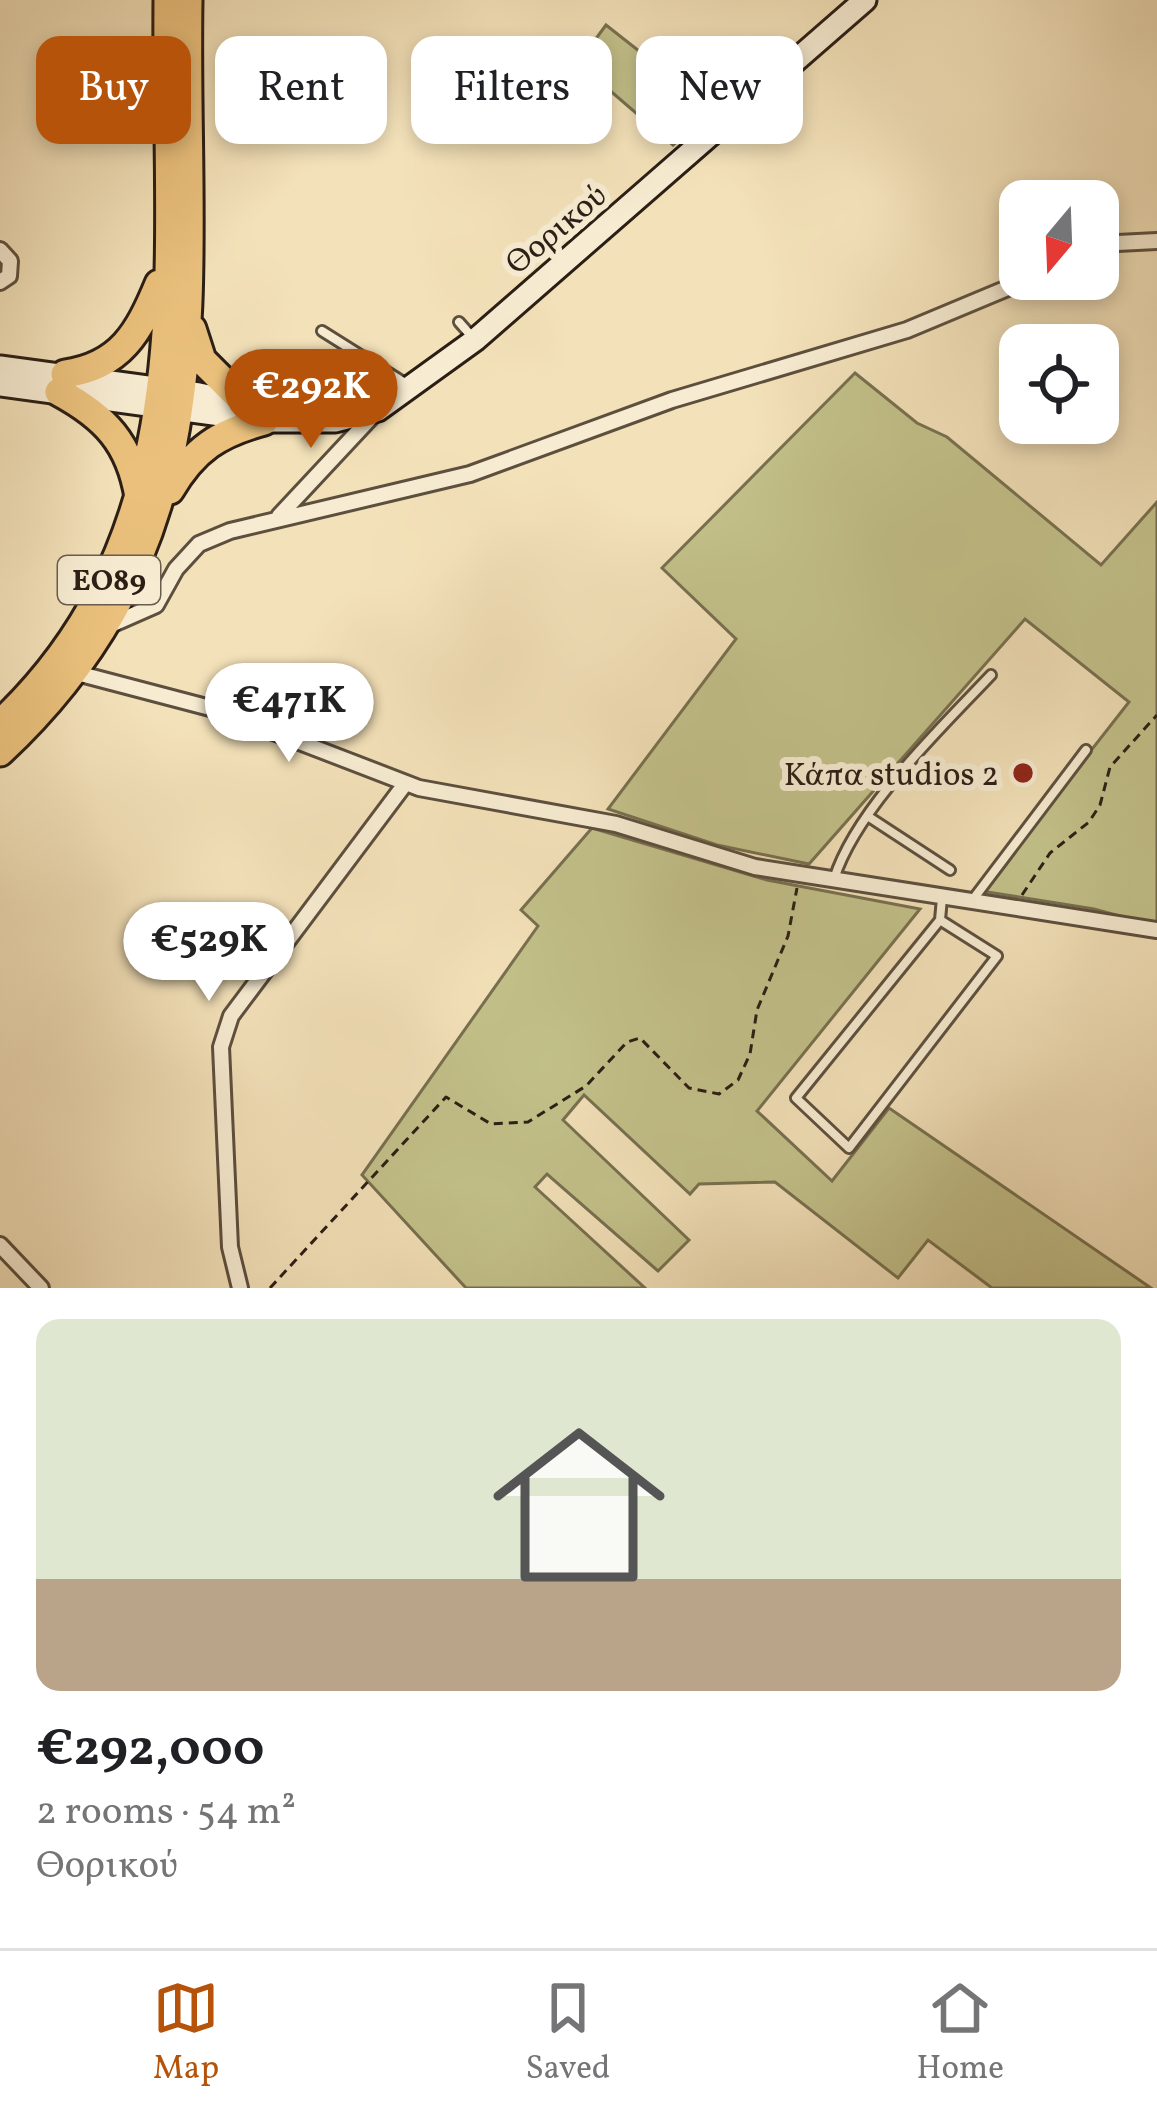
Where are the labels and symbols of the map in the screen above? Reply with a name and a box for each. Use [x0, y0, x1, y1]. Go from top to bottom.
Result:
street label: Θορικού [497, 175, 618, 287]
north arrow [999, 180, 1119, 300]
pin: €292K [227, 349, 395, 451]
road number: ΕΟ89 [58, 556, 160, 604]
pin: €471K [205, 663, 373, 765]
place label: Κάπα studios 2 [784, 754, 999, 800]
marker: Κάπα studios 2 [1010, 760, 1036, 786]
pin: €529K [125, 902, 293, 1004]

